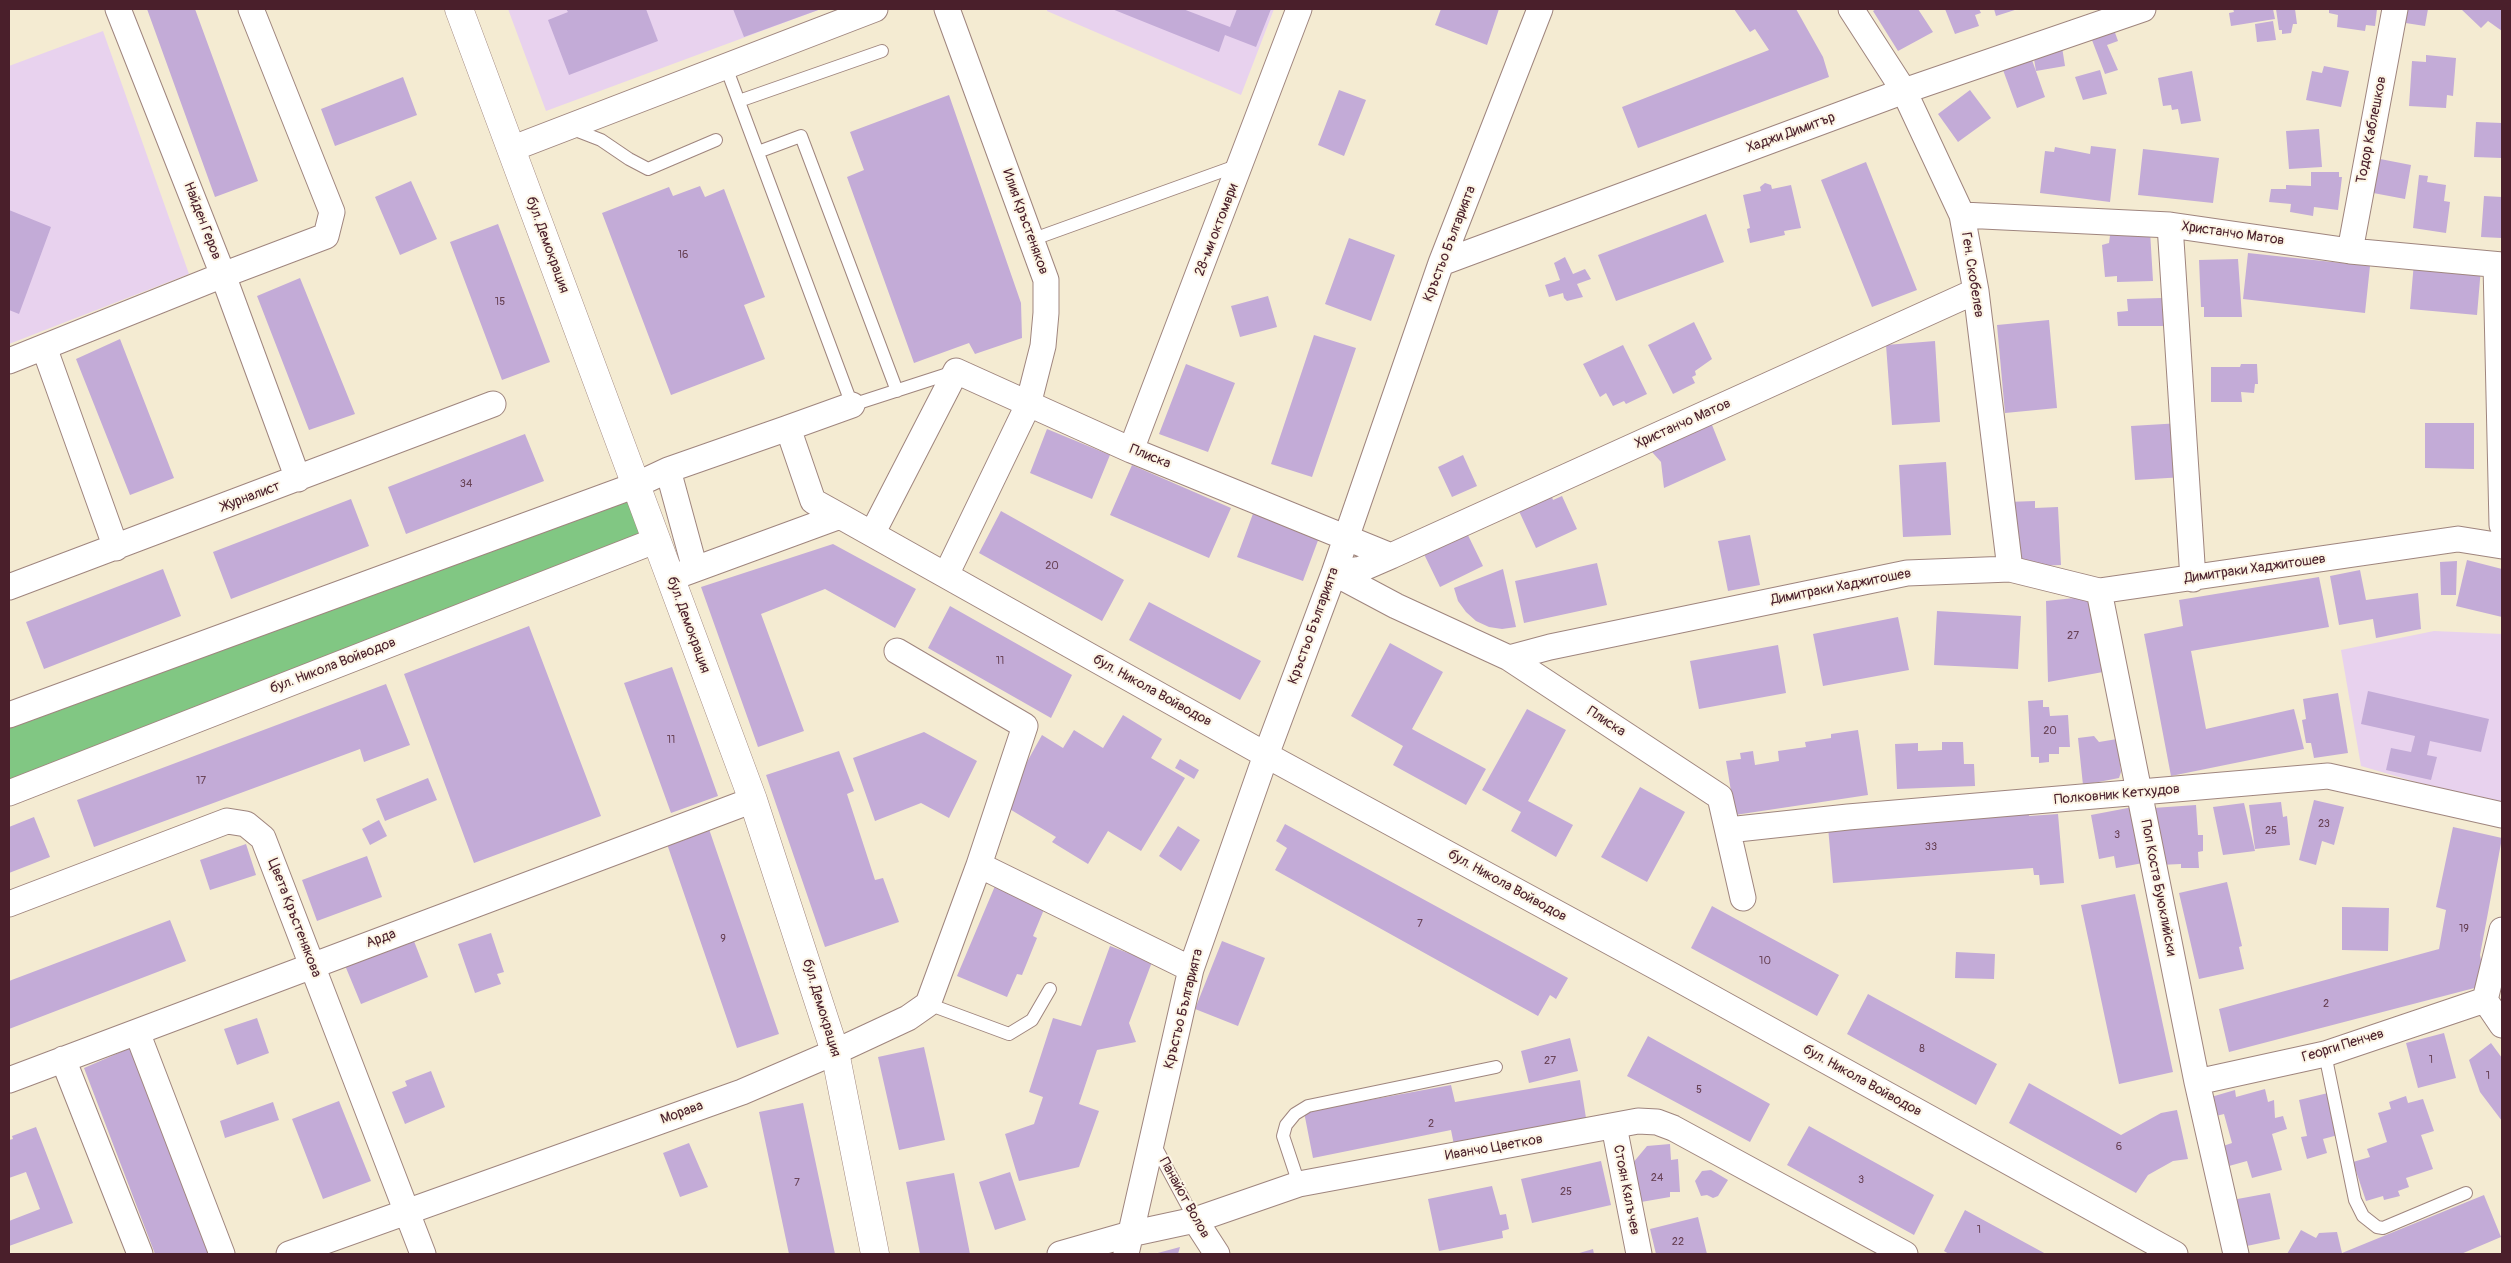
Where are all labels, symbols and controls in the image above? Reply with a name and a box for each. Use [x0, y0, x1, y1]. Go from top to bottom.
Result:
street label: Тодор Каблешков [2353, 75, 2391, 185]
street label: Хаджи Димитър [1744, 109, 1838, 157]
street label: Илия Кръстеняков [998, 167, 1052, 277]
street label: Найден Геров [179, 180, 225, 262]
street label: 28-ми октомври [1192, 181, 1242, 279]
street label: Кръстьо Българията [1420, 184, 1480, 304]
street label: бул. Демокрация [522, 194, 572, 296]
street label: Христанчо Матов [2181, 218, 2285, 250]
street label: Ген. Скобелев [1957, 231, 1987, 319]
house number: 16 [678, 248, 688, 262]
house number: 15 [495, 295, 505, 309]
street label: Христанчо Матов [1632, 395, 1734, 453]
street label: Плиска [1127, 441, 1173, 473]
house number: 34 [460, 477, 472, 491]
street label: Журналист [219, 478, 283, 516]
street label: Димитраки Хаджитошев [2183, 551, 2327, 587]
house number: 20 [1045, 559, 1059, 573]
street label: Кръстьо Българията [1285, 565, 1343, 687]
street label: Димитраки Хаджитошев [1769, 565, 1913, 609]
street label: бул. Демокрация [663, 574, 713, 676]
house number: 27 [2067, 629, 2079, 643]
street label: бул. Никола Войводов [268, 634, 398, 698]
street label: бул. Никола Войводов [1090, 651, 1214, 731]
house number: 11 [996, 654, 1004, 668]
street label: Плиска [1583, 703, 1629, 741]
house number: 20 [2043, 724, 2057, 738]
house number: 11 [667, 733, 675, 747]
house number: 17 [196, 774, 206, 788]
street label: Полковник Кетхудов [2053, 781, 2181, 809]
house number: 23 [2318, 817, 2330, 831]
street label: Поп Коста Буюклийски [2137, 818, 2179, 958]
house number: 25 [2265, 824, 2277, 838]
house number: 3 [2114, 828, 2120, 842]
house number: 33 [1925, 840, 1937, 854]
street label: бул. Никола Войводов [1445, 846, 1569, 926]
street label: Цвета Кръстенякова [264, 856, 324, 980]
house number: 7 [1417, 917, 1423, 931]
house number: 19 [2459, 922, 2469, 936]
street label: Арда [364, 926, 398, 952]
house number: 9 [720, 932, 726, 946]
street label: Кръстьо Българията [1161, 947, 1207, 1071]
house number: 10 [1759, 954, 1771, 968]
street label: бул. Демокрация [798, 957, 844, 1059]
house number: 2 [2323, 997, 2329, 1011]
street label: Георги Пенчев [2300, 1026, 2386, 1066]
street label: бул. Никола Войводов [1800, 1041, 1924, 1121]
house number: 8 [1919, 1042, 1925, 1056]
house number: 1 [2429, 1053, 2433, 1067]
house number: 27 [1544, 1054, 1556, 1068]
house number: 1 [2486, 1069, 2490, 1083]
house number: 5 [1696, 1083, 1702, 1097]
street label: Морава [658, 1098, 706, 1128]
house number: 2 [1428, 1117, 1434, 1131]
street label: Иванчо Цветков [1444, 1131, 1544, 1165]
house number: 6 [2116, 1140, 2122, 1154]
street label: Стоян Кялъчев [1609, 1144, 1643, 1236]
street label: Панайот Волов [1155, 1155, 1213, 1241]
house number: 24 [1651, 1171, 1663, 1185]
house number: 3 [1858, 1173, 1864, 1187]
house number: 7 [794, 1176, 800, 1190]
house number: 25 [1560, 1185, 1572, 1199]
house number: 1 [1977, 1223, 1981, 1237]
house number: 22 [1672, 1235, 1684, 1249]

